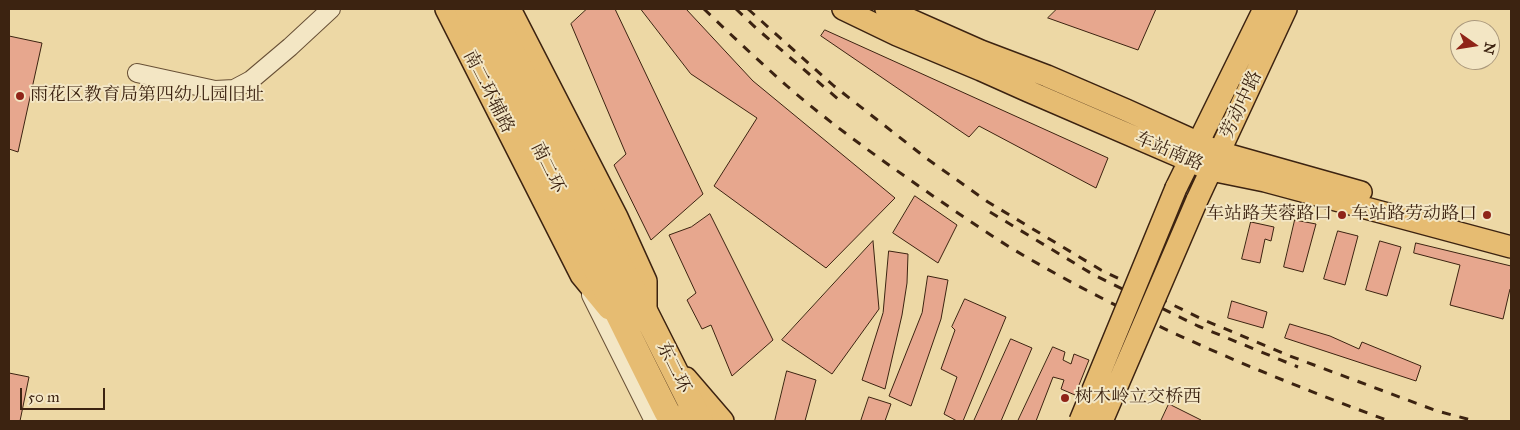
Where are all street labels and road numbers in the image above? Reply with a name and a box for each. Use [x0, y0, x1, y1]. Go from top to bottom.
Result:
street label: 南二环辅路 [458, 47, 518, 137]
street label: 劳动中路 [1217, 68, 1267, 142]
street label: 车站南路 [1132, 128, 1206, 176]
street label: 南二环 [525, 139, 569, 197]
street label: 东二环 [651, 339, 695, 397]

